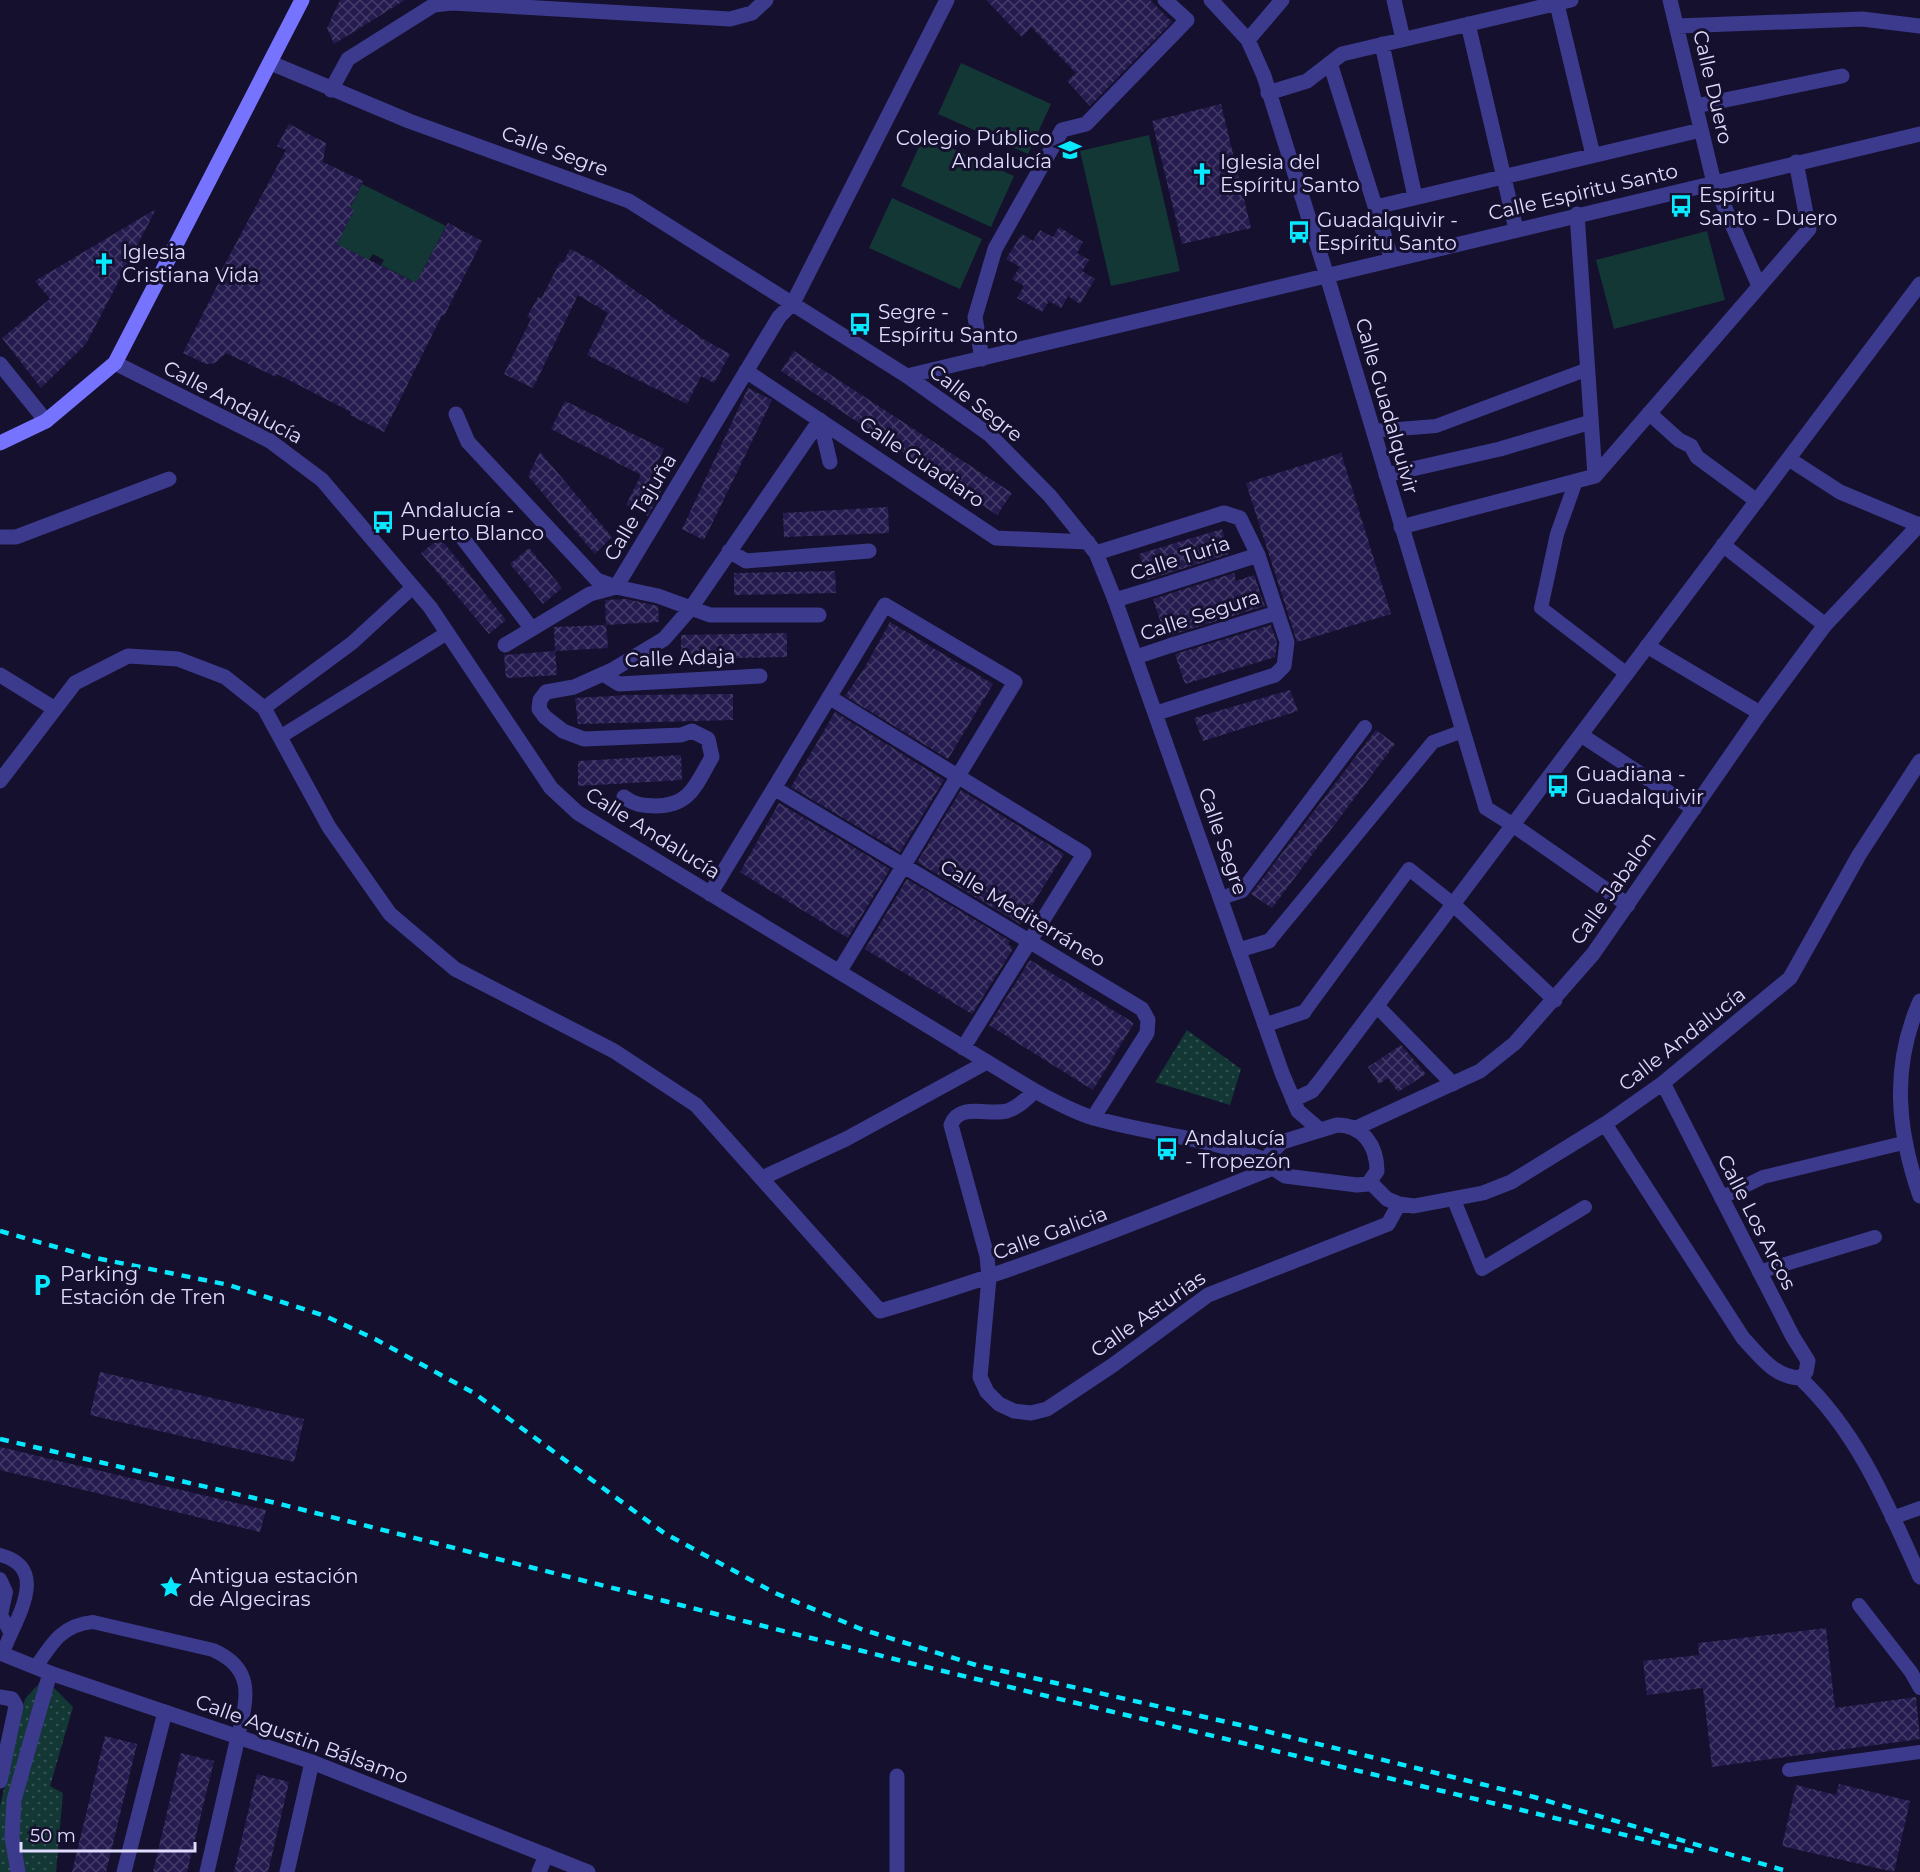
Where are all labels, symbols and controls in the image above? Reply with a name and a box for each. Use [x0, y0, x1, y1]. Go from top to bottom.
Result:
street label: Calle Duero [1688, 28, 1738, 146]
street label: Calle Segre [498, 121, 612, 181]
place label: Colegio Público Andalucía [896, 126, 1052, 173]
school or university icon: Colegio Público Andalucía [1057, 137, 1083, 163]
place label: Iglesia del Espíritu Santo [1220, 150, 1360, 197]
street label: Calle Espiritu Santo [1486, 159, 1680, 225]
church icon: Iglesia del Espíritu Santo [1189, 161, 1215, 187]
place label: Espíritu Santo - Duero [1699, 183, 1837, 230]
bus stop icon: Espíritu Santo - Duero [1668, 193, 1694, 219]
place label: Guadalquivir - Espíritu Santo [1317, 208, 1458, 255]
bus stop icon: Guadalquivir - Espíritu Santo [1286, 219, 1312, 245]
place label: Iglesia Cristiana Vida [122, 240, 259, 287]
church icon: Iglesia Cristiana Vida [91, 251, 117, 277]
place label: Segre - Espíritu Santo [878, 300, 1018, 347]
bus stop icon: Segre - Espíritu Santo [847, 311, 873, 337]
street label: Calle Guadalquivir [1350, 315, 1424, 497]
street label: Calle Andalucía [159, 355, 307, 449]
street label: Calle Segre [925, 359, 1027, 447]
street label: Calle Guadiaro [855, 411, 989, 513]
street label: Calle Tajuña [599, 449, 681, 565]
place label: Andalucía - Puerto Blanco [401, 498, 544, 545]
bus stop icon: Andalucía - Puerto Blanco [370, 509, 396, 535]
street label: Calle Turia [1127, 531, 1233, 585]
street label: Calle Segura [1137, 584, 1263, 646]
street label: Calle Adaja [624, 644, 736, 672]
place label: Guadiana - Guadalquivir [1576, 762, 1704, 809]
bus stop icon: Guadiana - Guadalquivir [1545, 773, 1571, 799]
street label: Calle Andalucía [581, 782, 725, 884]
street label: Calle Segre [1193, 784, 1253, 898]
street label: Calle Jabalon [1565, 827, 1661, 949]
street label: Calle Mediterráneo [936, 854, 1110, 972]
street label: Calle Andalucía [1614, 982, 1750, 1096]
place label: Andalucía - Tropezón [1185, 1126, 1291, 1173]
bus stop icon: Andalucía - Tropezón [1154, 1136, 1180, 1162]
street label: Calle Los Arcos [1713, 1150, 1802, 1294]
street label: Calle Galicia [989, 1201, 1111, 1265]
place label: Parking Estación de Tren [60, 1262, 226, 1309]
street label: Calle Asturias [1086, 1266, 1210, 1362]
parking icon: Parking Estación de Tren [29, 1272, 55, 1298]
place label: Antigua estación de Algeciras [189, 1564, 358, 1611]
place icon: Antigua estación de Algeciras [158, 1574, 184, 1600]
street label: Calle Agustin Bálsamo [192, 1689, 412, 1789]
scale bar [21, 1815, 195, 1853]
text: 50 m [30, 1825, 76, 1847]

